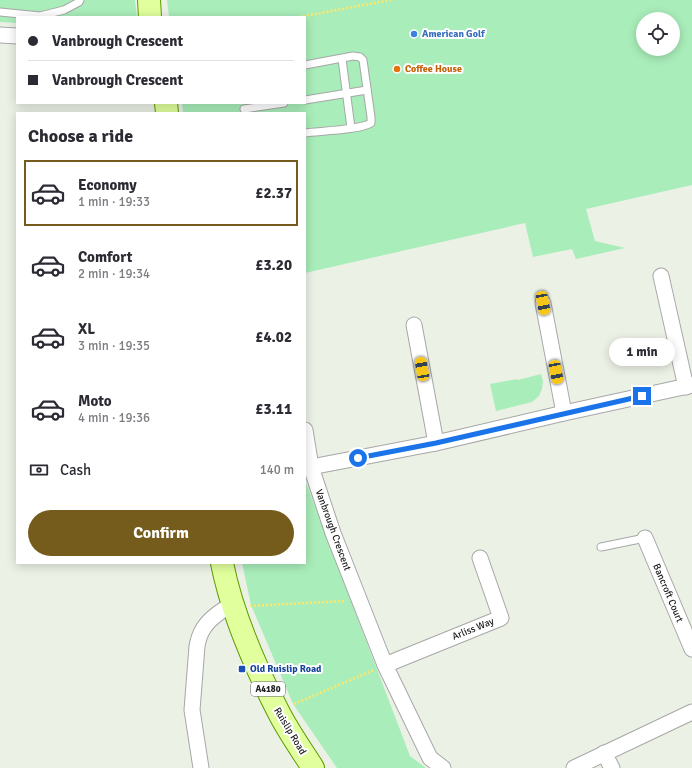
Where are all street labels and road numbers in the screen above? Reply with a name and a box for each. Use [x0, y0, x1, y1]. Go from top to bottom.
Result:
street label: Vanbrough Crescent [313, 488, 353, 573]
street label: Bancroft Court [650, 562, 686, 625]
street label: Arliss Way [450, 615, 496, 643]
road number: A4180 [251, 682, 285, 696]
street label: Ruislip Road [271, 705, 309, 757]

